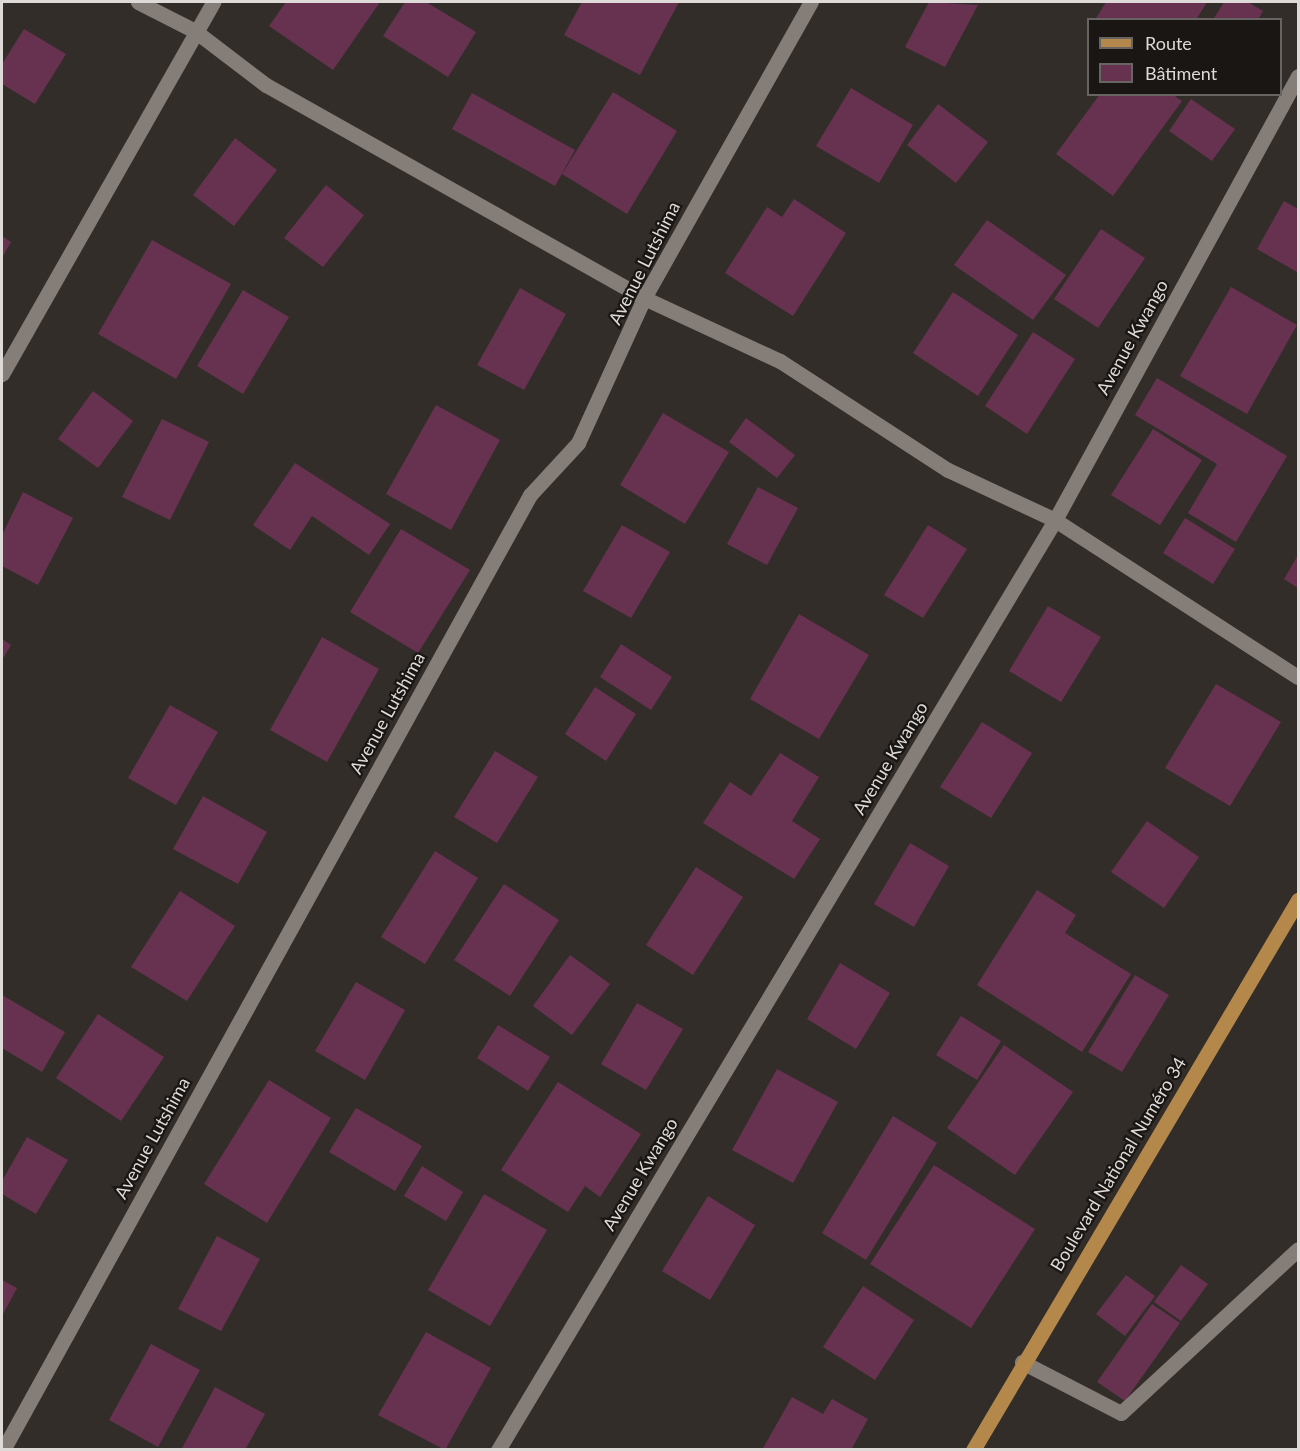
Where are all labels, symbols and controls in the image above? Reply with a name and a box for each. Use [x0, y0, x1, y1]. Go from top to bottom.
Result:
legend [1087, 18, 1282, 96]
text: Route [1145, 32, 1192, 54]
text: Bâtiment [1145, 62, 1217, 84]
street label: Avenue Lutshima [604, 198, 684, 328]
street label: Avenue Kwango [1092, 276, 1172, 398]
street label: Avenue Lutshima [345, 649, 429, 777]
street label: Avenue Kwango [848, 698, 932, 818]
street label: Boulevard National Numéro 34 [1046, 1053, 1190, 1275]
street label: Avenue Lutshima [110, 1074, 194, 1202]
street label: Avenue Kwango [598, 1114, 682, 1234]

